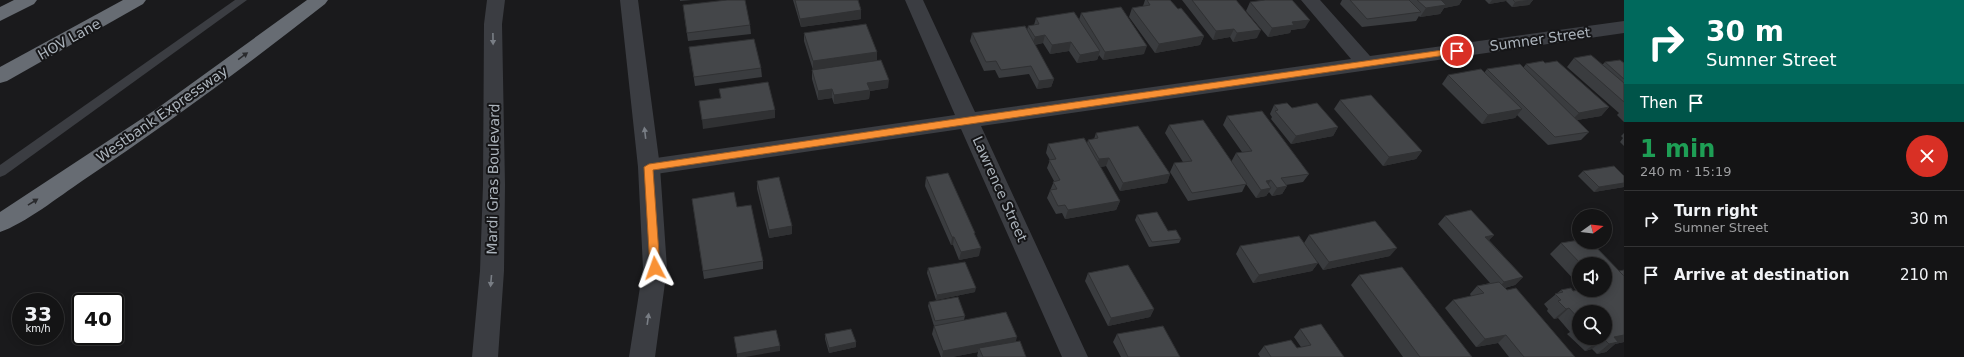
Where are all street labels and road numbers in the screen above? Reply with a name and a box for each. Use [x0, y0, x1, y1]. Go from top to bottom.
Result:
street label: HOV Lane [35, 15, 103, 63]
street label: Sumner Street [1489, 24, 1592, 54]
street label: Westbank Expressway [93, 63, 231, 165]
street label: Mardi Gras Boulevard [484, 103, 502, 255]
street label: Lawrence Street [969, 134, 1031, 245]

